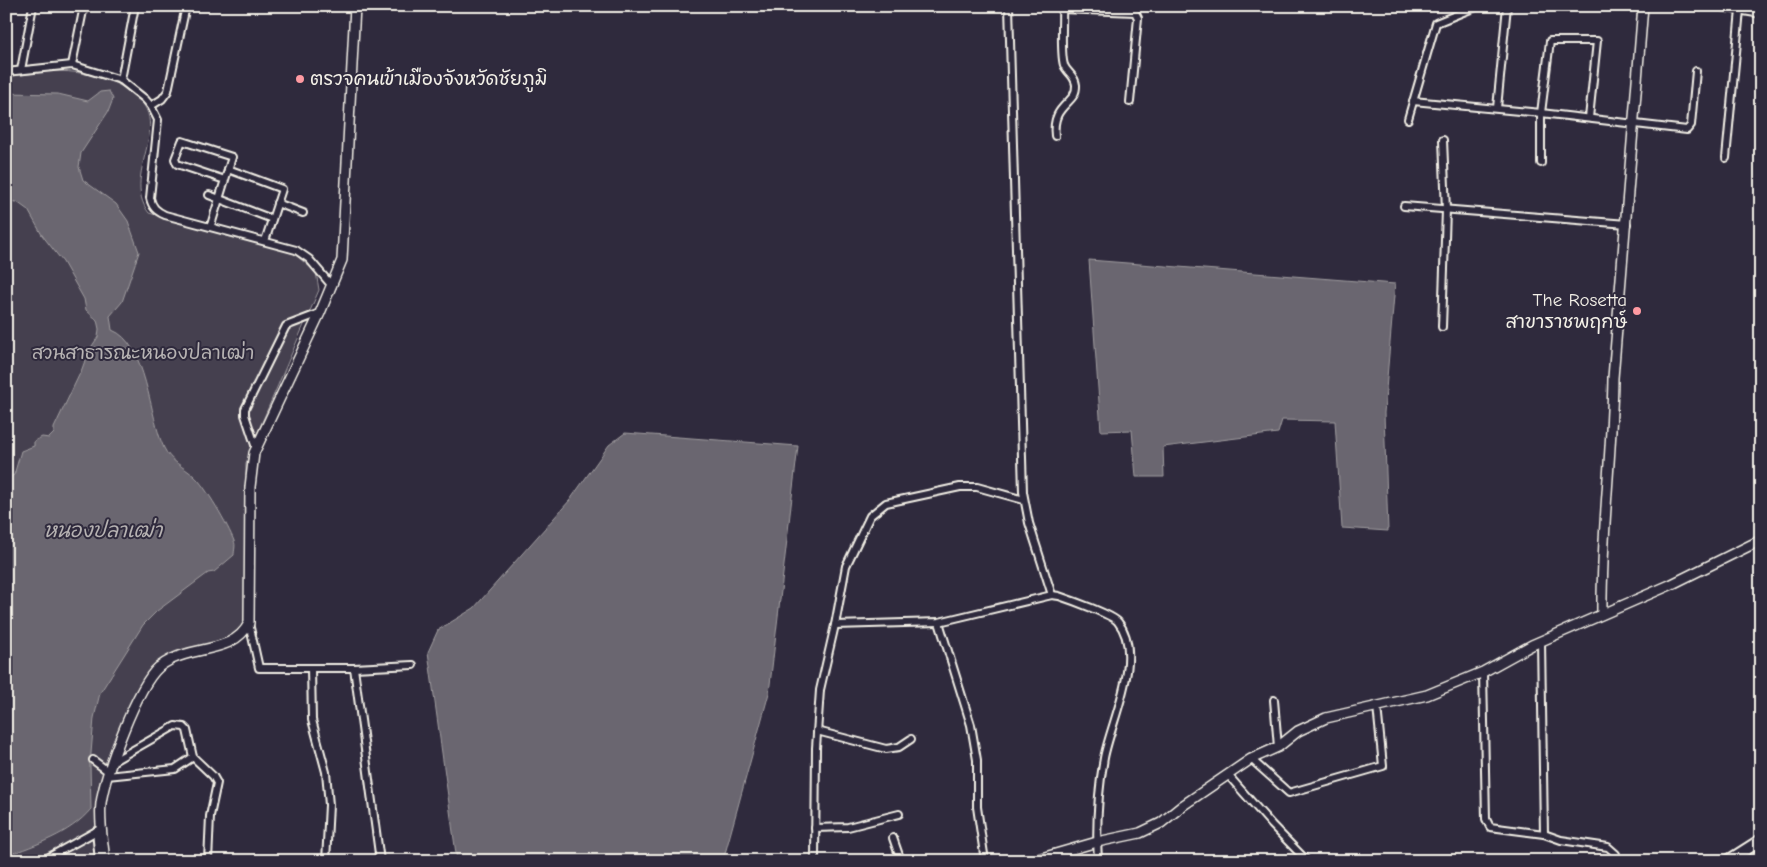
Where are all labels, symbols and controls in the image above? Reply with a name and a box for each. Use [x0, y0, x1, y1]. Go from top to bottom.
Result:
place label: ตรวจคนเข้าเมืองจังหวัดชัยภูมิ [310, 67, 547, 93]
marker: ตรวจคนเข้าเมืองจังหวัดชัยภูมิ [294, 73, 306, 85]
place label: The Rosetta สาขาราชพฤกษ์ [1506, 289, 1627, 334]
marker: The Rosetta สาขาราชพฤกษ์ [1631, 305, 1643, 317]
park label: สวนสาธารณะหนองปลาเฒ่า [32, 341, 254, 364]
water label: หนองปลาเฒ่า [44, 518, 164, 542]

